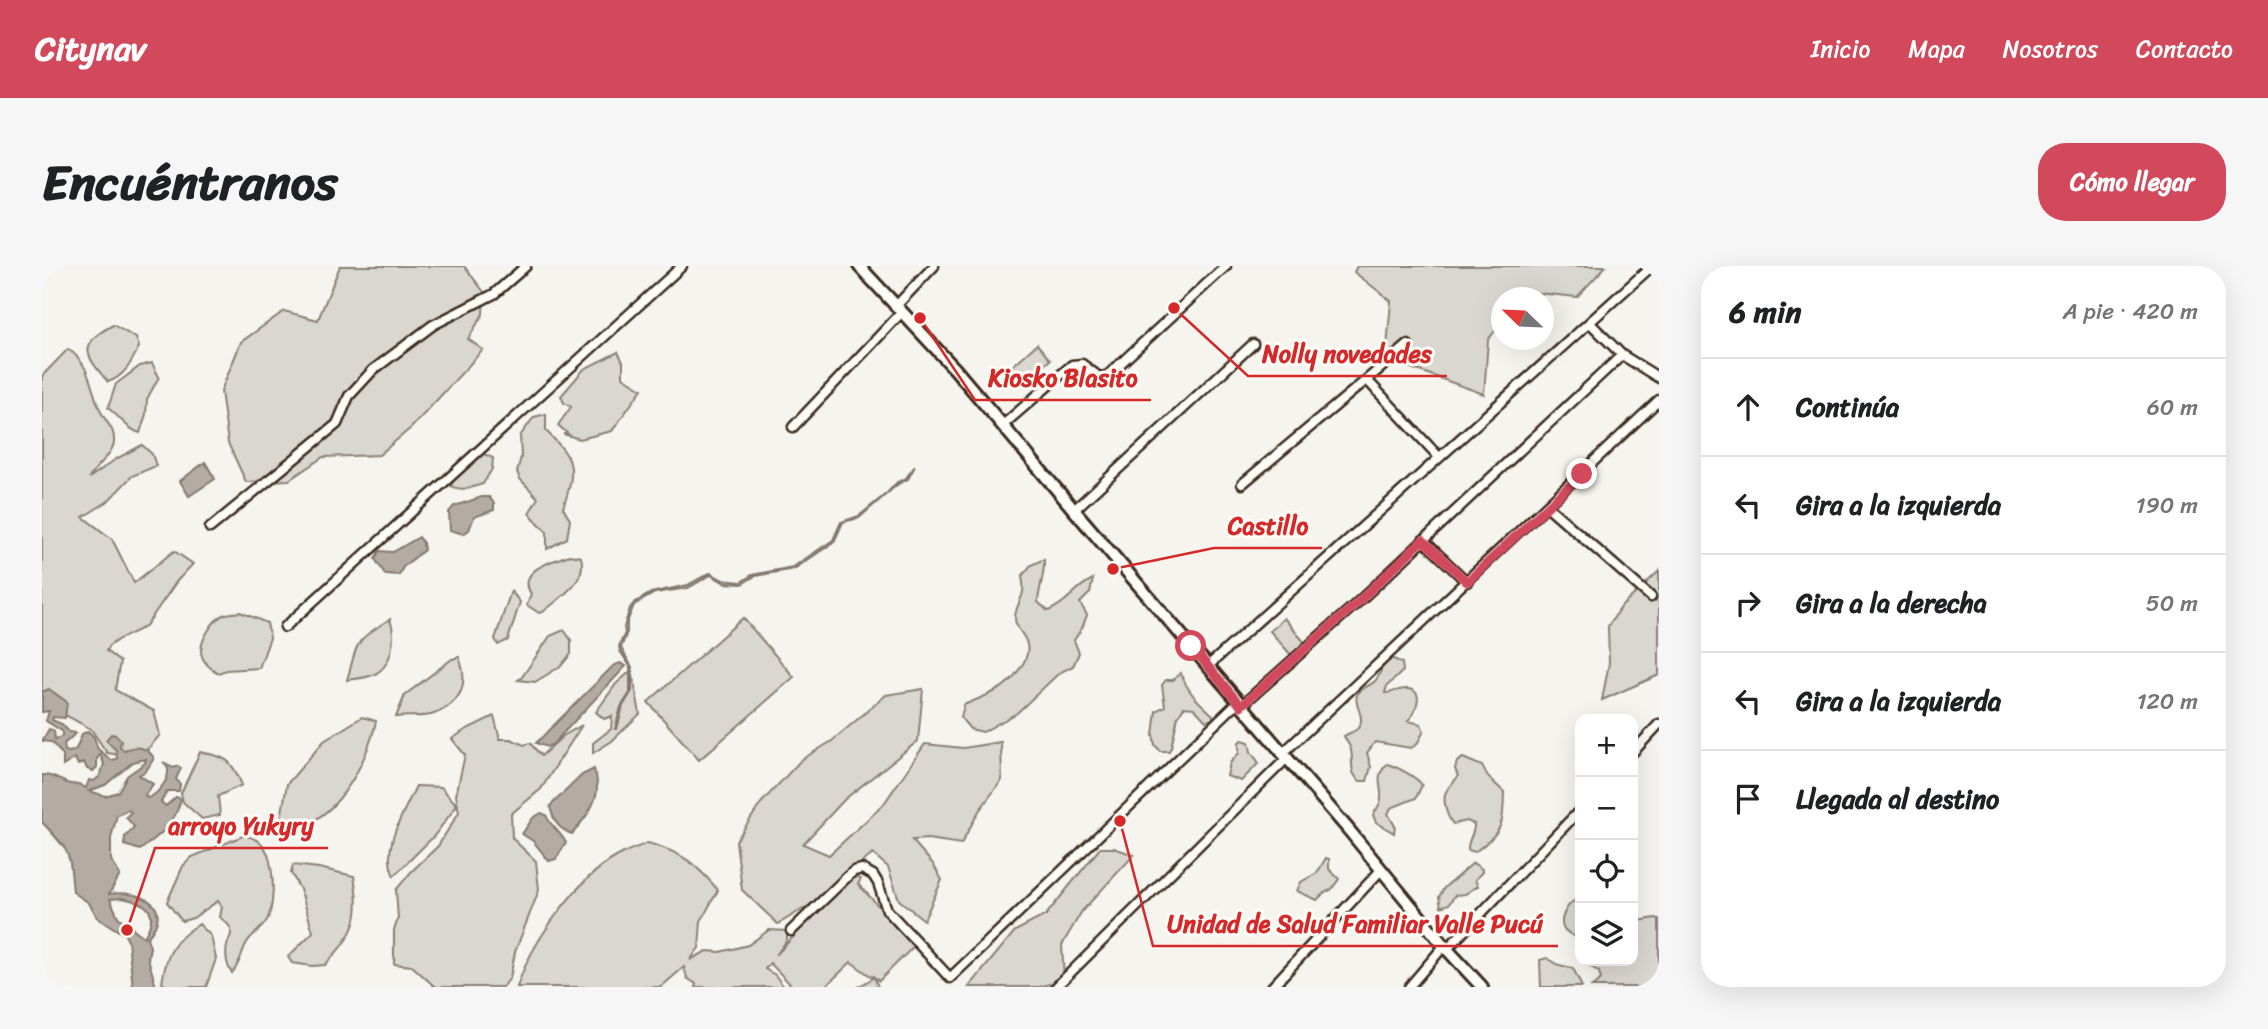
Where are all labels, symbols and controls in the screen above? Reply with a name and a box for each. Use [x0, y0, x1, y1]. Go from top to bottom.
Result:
text: Citynav [35, 20, 146, 78]
text: Inicio [1811, 28, 1870, 70]
text: Mapa [1908, 28, 1965, 70]
text: Nosotros [2003, 28, 2098, 70]
text: Contacto [2136, 28, 2233, 70]
text: Encuéntranos [42, 139, 338, 226]
button: Cómo llegar [2038, 143, 2226, 221]
text: 6 min [1729, 285, 1801, 339]
north arrow [1491, 287, 1554, 350]
text: A pie · 420 m [2063, 291, 2198, 332]
callout: Nolly novedades [1248, 331, 1447, 376]
text: Nolly novedades [1261, 333, 1433, 375]
callout: Kiosko Blasito [975, 355, 1151, 400]
text: Kiosko Blasito [987, 357, 1138, 399]
text: Continúa [1796, 384, 1899, 430]
text: 60 m [2147, 387, 2198, 428]
icon: ahead [1729, 388, 1767, 426]
route end [1566, 458, 1597, 489]
text: Gira a la izquierda [1796, 482, 2001, 528]
text: 190 m [2136, 485, 2198, 526]
icon: left [1729, 486, 1767, 524]
callout: Castillo [1214, 503, 1322, 548]
text: Castillo [1227, 505, 1308, 547]
text: Gira a la derecha [1796, 580, 1987, 626]
text: 50 m [2146, 583, 2198, 624]
icon: right [1729, 584, 1767, 622]
route start [1175, 630, 1206, 661]
text: Gira a la izquierda [1796, 678, 2001, 724]
text: 120 m [2137, 681, 2198, 722]
icon: left [1729, 682, 1767, 720]
map controls [1575, 714, 1638, 966]
button: + [1575, 714, 1638, 777]
text: Llegada al destino [1796, 776, 1999, 822]
button: − [1575, 777, 1638, 840]
icon: arrive [1729, 780, 1767, 818]
callout: arroyo Yukyry [155, 803, 328, 848]
text: arroyo Yukyry [167, 805, 314, 847]
button: locate [1575, 840, 1638, 903]
callout: Unidad de Salud Familiar Valle Pucú [1153, 901, 1558, 946]
text: Unidad de Salud Familiar Valle Pucú [1167, 903, 1544, 945]
button: layers [1575, 903, 1638, 966]

